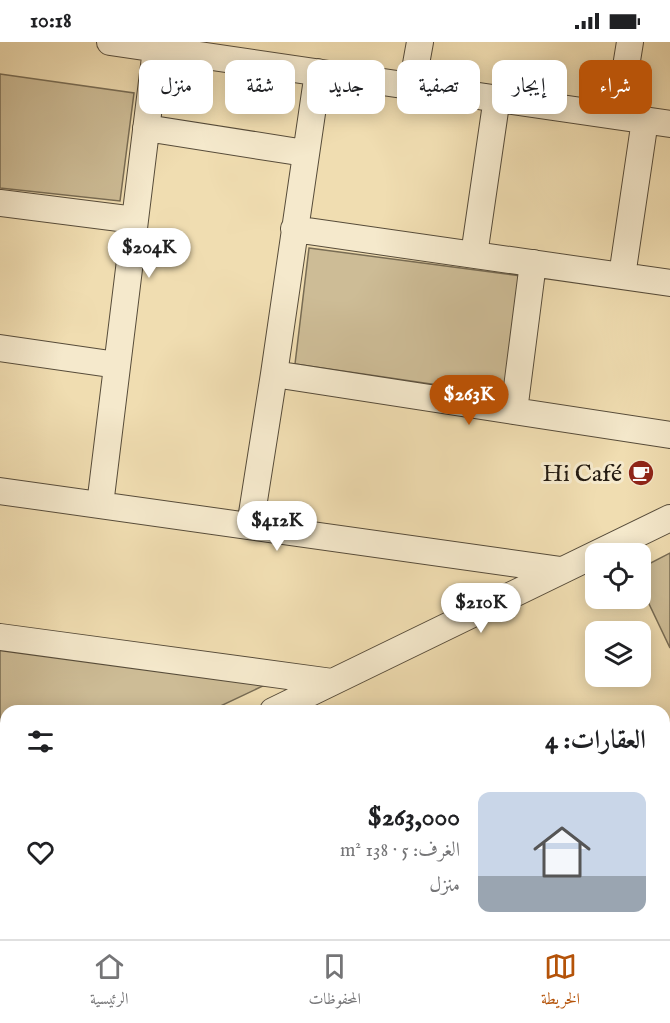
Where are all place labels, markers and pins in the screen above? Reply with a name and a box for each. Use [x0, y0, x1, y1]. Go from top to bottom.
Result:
pin: $204K [107, 228, 191, 279]
pin: $263K [427, 375, 511, 426]
cafe icon: Hi Café [626, 458, 656, 488]
place label: Hi Café [543, 459, 622, 490]
pin: $412K [235, 501, 319, 552]
pin: $210K [439, 583, 523, 634]

